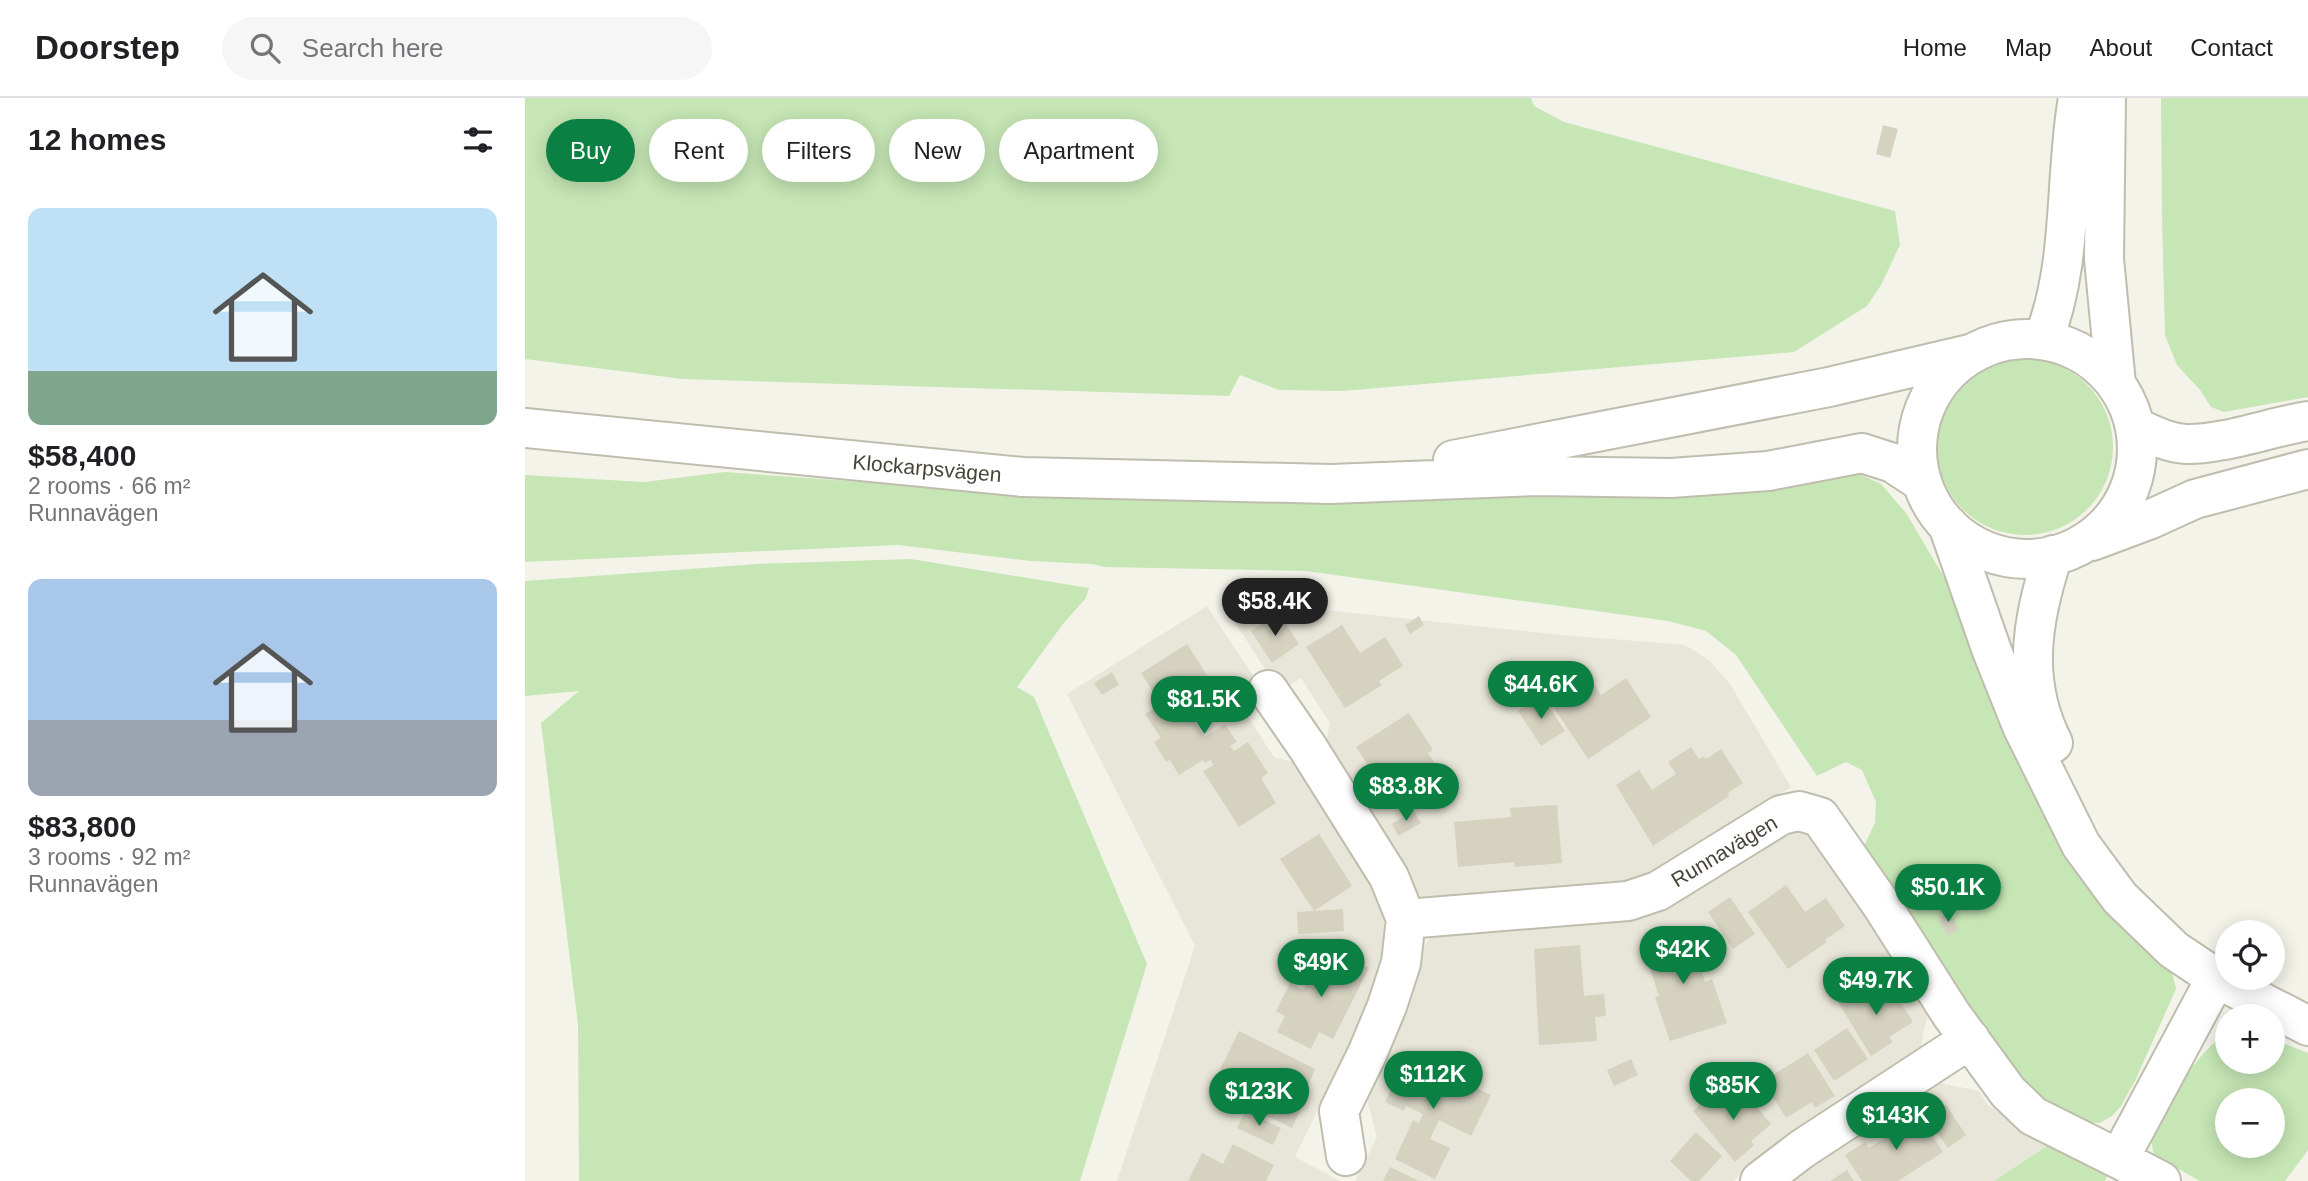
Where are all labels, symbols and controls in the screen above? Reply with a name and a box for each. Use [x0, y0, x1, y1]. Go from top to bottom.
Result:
search box [222, 17, 712, 80]
text: Doorstep [35, 29, 180, 66]
icon: search [246, 29, 284, 67]
text: Search here [302, 33, 444, 63]
text: Home [1903, 34, 1967, 61]
text: Map [2005, 34, 2052, 61]
text: About [2090, 34, 2152, 61]
text: Contact [2190, 34, 2273, 61]
chip: Buy [546, 119, 635, 182]
chip: Rent [649, 119, 748, 182]
chip: Filters [762, 119, 875, 182]
chip: New [889, 119, 985, 182]
chip: Apartment [999, 119, 1158, 182]
icon: filters [459, 121, 497, 159]
text: 12 homes [28, 123, 166, 156]
icon: home [200, 254, 326, 380]
text: $58,400 [28, 439, 136, 472]
street label: Klockarpsvägen [852, 450, 1002, 486]
text: 2 rooms · 66 m² [28, 473, 190, 499]
text: Runnavägen [28, 500, 158, 526]
pin: $58.4K [1218, 578, 1332, 638]
text: $58.4K [1238, 588, 1312, 614]
icon: home [200, 625, 326, 751]
pin: $44.6K [1484, 662, 1598, 721]
text: $44.6K [1504, 671, 1578, 697]
pin: $81.5K [1147, 676, 1261, 736]
text: $81.5K [1167, 686, 1241, 712]
pin: $83.8K [1349, 764, 1463, 823]
text: $83.8K [1369, 773, 1443, 799]
text: $83,800 [28, 810, 136, 843]
street label: Runnavägen [1667, 810, 1781, 892]
text: 3 rooms · 92 m² [28, 844, 190, 870]
pin: $50.1K [1891, 864, 2005, 924]
text: Runnavägen [28, 871, 158, 897]
text: $50.1K [1911, 874, 1985, 900]
map controls [2215, 920, 2285, 1158]
button: locate [2215, 920, 2285, 990]
pin: $42K [1642, 926, 1724, 986]
text: $42K [1656, 936, 1710, 962]
pin: $49K [1280, 940, 1362, 999]
text: $49K [1294, 949, 1348, 975]
pin: $49.7K [1819, 958, 1933, 1017]
text: $49.7K [1839, 967, 1913, 993]
button: + [2215, 1004, 2285, 1074]
pin: $112K [1384, 1052, 1482, 1111]
text: $112K [1400, 1061, 1466, 1087]
pin: $85K [1692, 1062, 1774, 1122]
pin: $123K [1210, 1068, 1308, 1128]
text: $85K [1706, 1072, 1760, 1098]
text: $123K [1225, 1078, 1293, 1104]
button: − [2215, 1088, 2285, 1158]
pin: $143K [1847, 1093, 1945, 1152]
text: $143K [1862, 1102, 1930, 1128]

